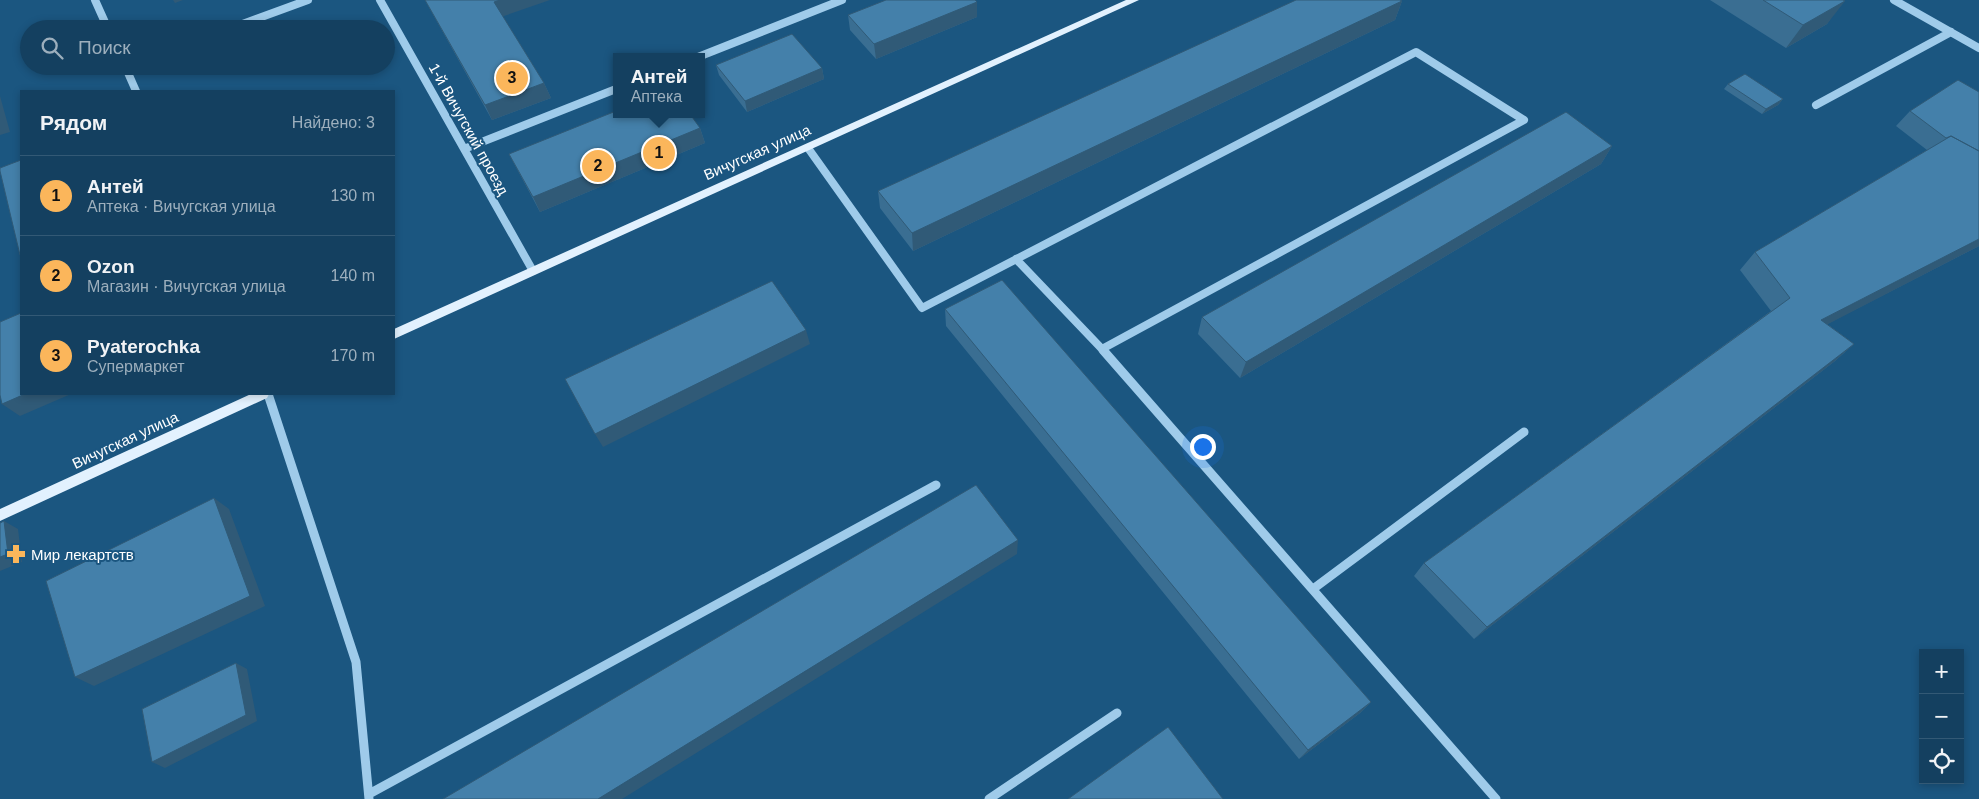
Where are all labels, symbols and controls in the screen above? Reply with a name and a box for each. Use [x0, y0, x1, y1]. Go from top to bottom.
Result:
search box [20, 20, 395, 75]
icon: search [38, 34, 66, 62]
text: Поиск [78, 37, 131, 58]
popup [613, 53, 705, 118]
pin: 3 [496, 59, 528, 97]
street label: 1-й Вичугский проезд [426, 60, 512, 198]
text: Антей [631, 66, 687, 87]
text: Аптека [631, 88, 682, 105]
text: Рядом [40, 111, 107, 134]
text: Найдено: 3 [292, 114, 375, 131]
street label: Вичугская улица [701, 121, 814, 183]
pin: 1 [643, 134, 675, 172]
pin: 2 [582, 147, 614, 185]
text: Антей [87, 176, 144, 197]
text: 1 [52, 187, 60, 204]
text: 130 m [331, 187, 375, 204]
text: Аптека · Вичугская улица [87, 198, 276, 215]
text: Ozon [87, 256, 135, 277]
text: 2 [52, 267, 60, 284]
text: 140 m [331, 267, 375, 284]
text: Магазин · Вичугская улица [87, 278, 286, 295]
text: Pyaterochka [87, 336, 200, 357]
text: 3 [52, 347, 60, 364]
text: 170 m [331, 347, 375, 364]
text: Супермаркет [87, 358, 185, 375]
street label: Вичугская улица [69, 408, 181, 472]
your location [1190, 434, 1216, 460]
pharmacy icon: Мир лекартств [5, 543, 27, 565]
place label: Мир лекартств [31, 546, 134, 563]
map controls [1919, 649, 1964, 784]
button: + [1919, 649, 1964, 694]
button: − [1919, 694, 1964, 739]
button: locate [1919, 739, 1964, 784]

